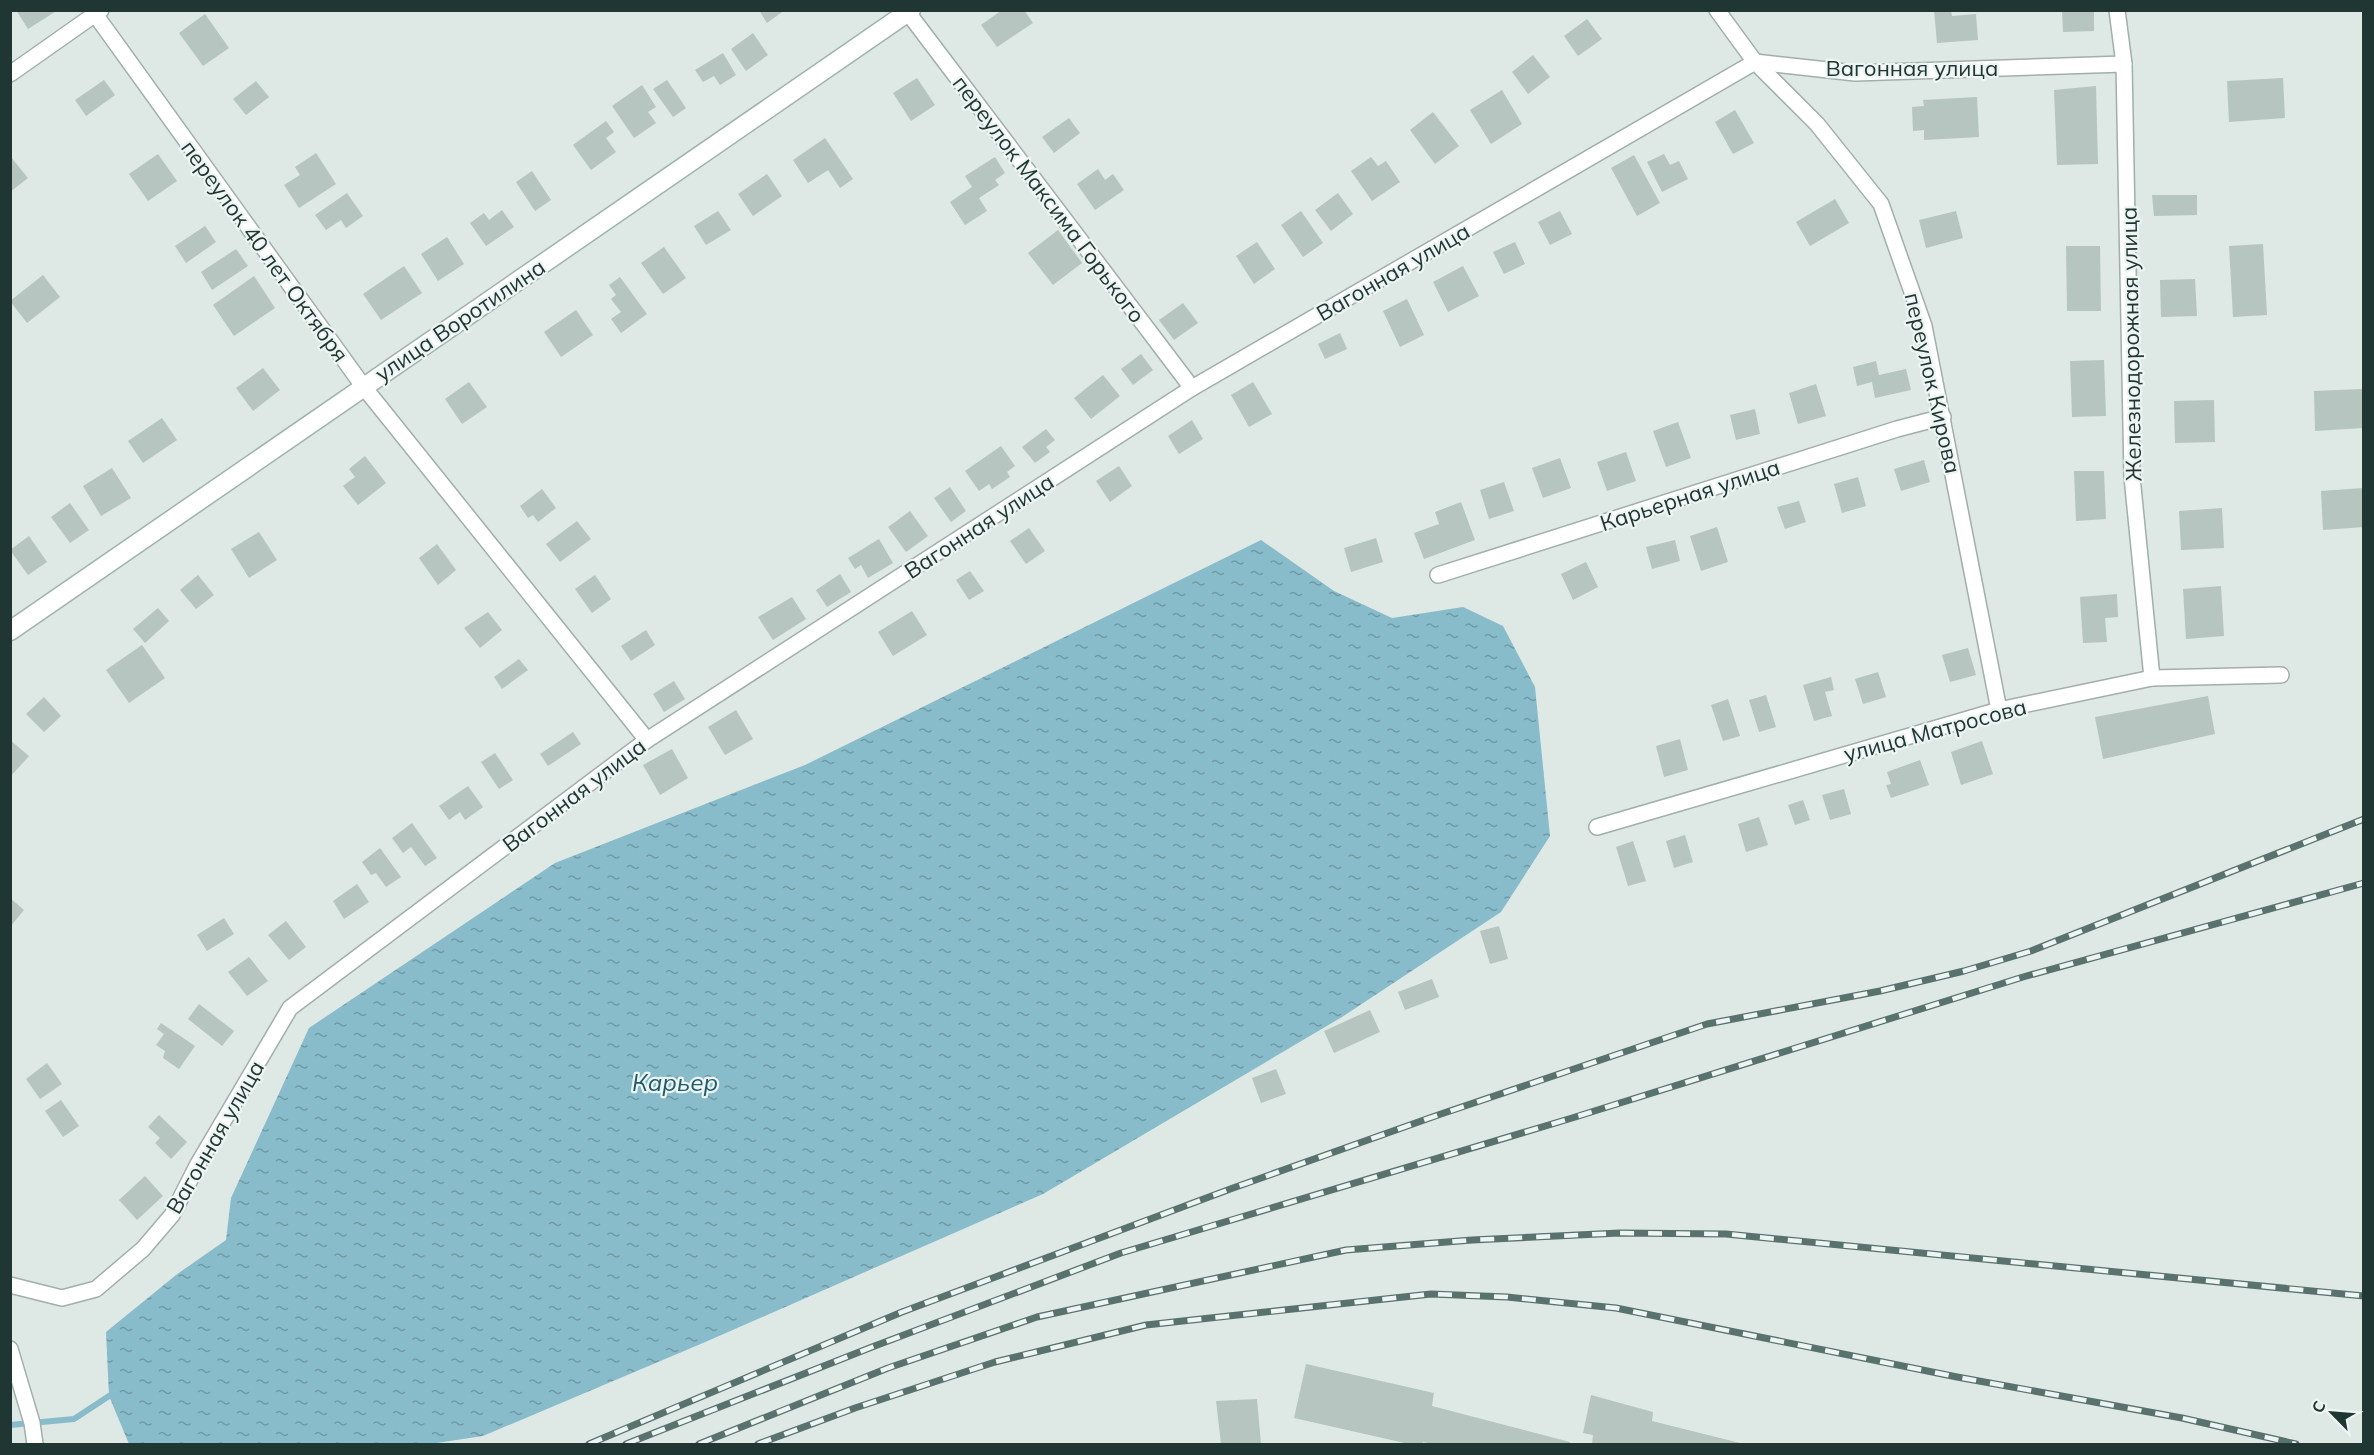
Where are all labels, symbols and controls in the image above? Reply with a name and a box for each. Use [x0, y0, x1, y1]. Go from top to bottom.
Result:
street label: Вагонная улица [1826, 54, 1998, 82]
street label: переулок Максима Горького [947, 70, 1151, 328]
street label: переулок 40 лет Октября [175, 135, 355, 367]
street label: Железнодорожная улица [2115, 206, 2147, 482]
street label: Вагонная улица [1311, 217, 1475, 327]
street label: улица Воротилина [369, 253, 551, 387]
street label: переулок Кирова [1899, 290, 1967, 476]
street label: Карьерная улица [1597, 453, 1783, 537]
street label: Вагонная улица [899, 467, 1059, 585]
street label: улица Матросова [1841, 692, 2029, 768]
street label: Вагонная улица [497, 732, 651, 858]
street label: Вагонная улица [160, 1055, 270, 1219]
water label: Карьер [632, 1067, 718, 1097]
north arrow [2302, 1383, 2362, 1443]
text: С [2307, 1397, 2330, 1416]

